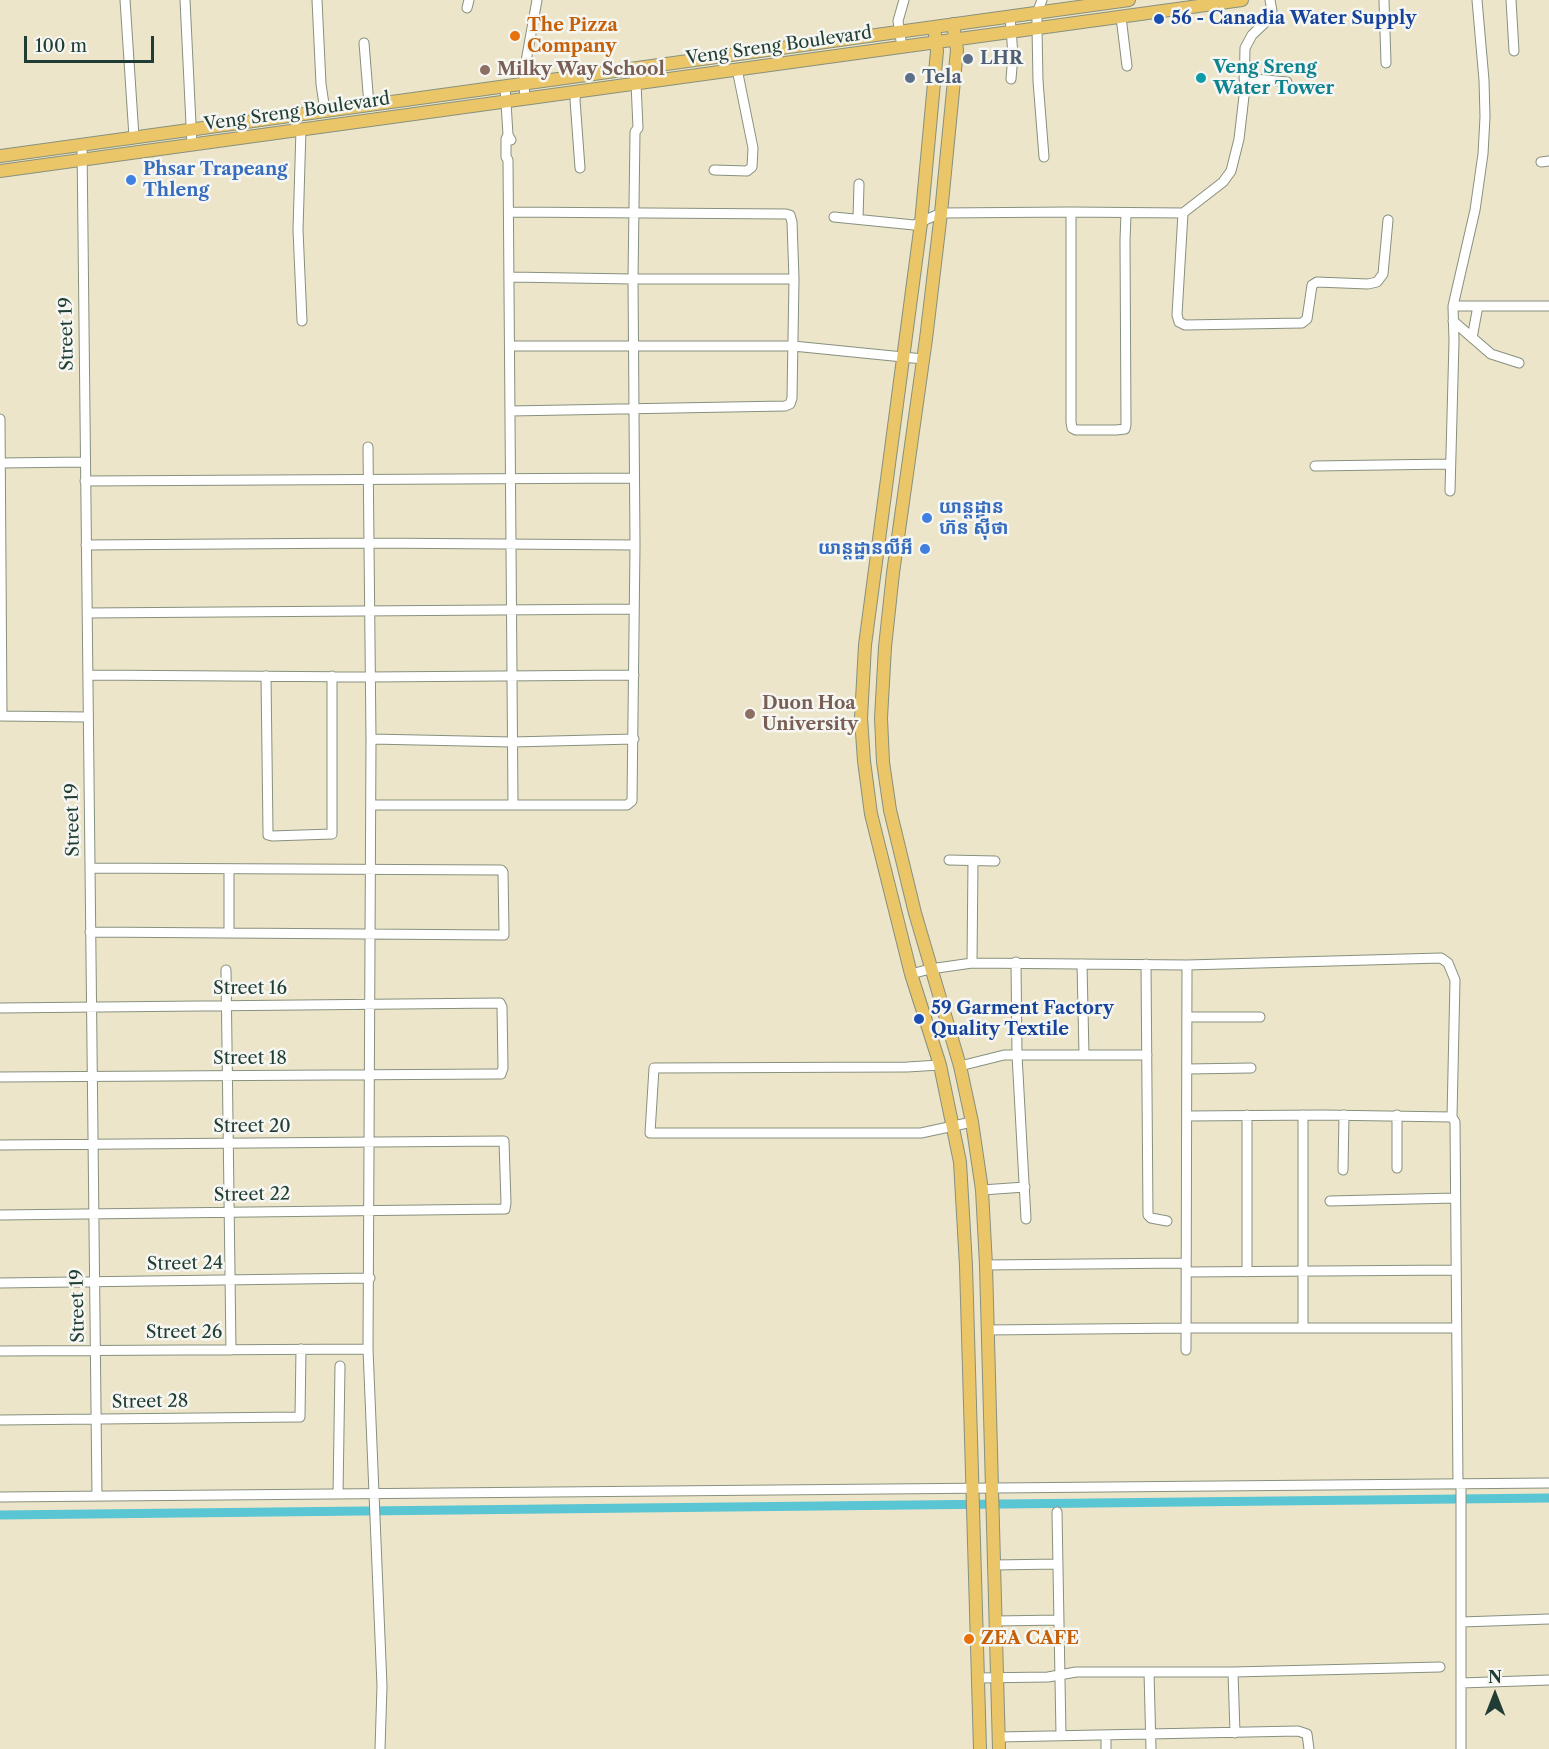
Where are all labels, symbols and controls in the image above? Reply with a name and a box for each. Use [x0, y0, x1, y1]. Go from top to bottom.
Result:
place label: 56 - Canadia Water Supply [1171, 8, 1416, 30]
marker: 56 - Canadia Water Supply [1152, 12, 1166, 26]
place label: The Pizza Company [527, 15, 618, 57]
street label: Veng Sreng Boulevard [685, 22, 873, 70]
scale bar [27, 24, 158, 62]
marker: The Pizza Company [508, 29, 522, 43]
text: 100 m [35, 35, 87, 57]
place label: LHR [980, 48, 1023, 70]
marker: LHR [961, 52, 975, 66]
place label: Veng Sreng Water Tower [1213, 57, 1334, 100]
place label: Milky Way School [497, 59, 665, 81]
marker: Milky Way School [478, 63, 492, 77]
place label: Tela [922, 67, 962, 89]
marker: Tela [903, 71, 917, 85]
marker: Veng Sreng Water Tower [1194, 71, 1208, 85]
street label: Veng Sreng Boulevard [203, 88, 391, 136]
place label: Phsar Trapeang Thleng [143, 159, 288, 201]
marker: Phsar Trapeang Thleng [124, 173, 138, 187]
street label: Street 19 [56, 297, 78, 371]
place label: យាន្ដដ្ឋាន ហ៊ន ស៊ីថា [939, 497, 1008, 540]
marker: យាន្ដដ្ឋាន ហ៊ន ស៊ីថា [920, 511, 934, 525]
place label: យាន្ដដ្ឋានលីអី [818, 538, 913, 560]
marker: យាន្ដដ្ឋានលីអី [918, 542, 932, 556]
place label: Duon Hoa University [762, 693, 858, 736]
marker: Duon Hoa University [743, 707, 757, 721]
street label: Street 19 [62, 783, 84, 857]
street label: Street 16 [213, 978, 287, 1000]
place label: 59 Garment Factory Quality Textile [931, 998, 1114, 1040]
marker: 59 Garment Factory Quality Textile [912, 1012, 926, 1026]
street label: Street 18 [213, 1048, 287, 1070]
street label: Street 20 [213, 1116, 291, 1138]
street label: Street 22 [214, 1184, 290, 1206]
street label: Street 24 [147, 1253, 223, 1275]
street label: Street 19 [67, 1269, 89, 1343]
street label: Street 26 [146, 1322, 222, 1344]
street label: Street 28 [111, 1391, 189, 1413]
place label: ZEA CAFE [981, 1628, 1079, 1650]
marker: ZEA CAFE [962, 1632, 976, 1646]
north arrow [1465, 1665, 1525, 1725]
text: N [1488, 1667, 1502, 1687]

